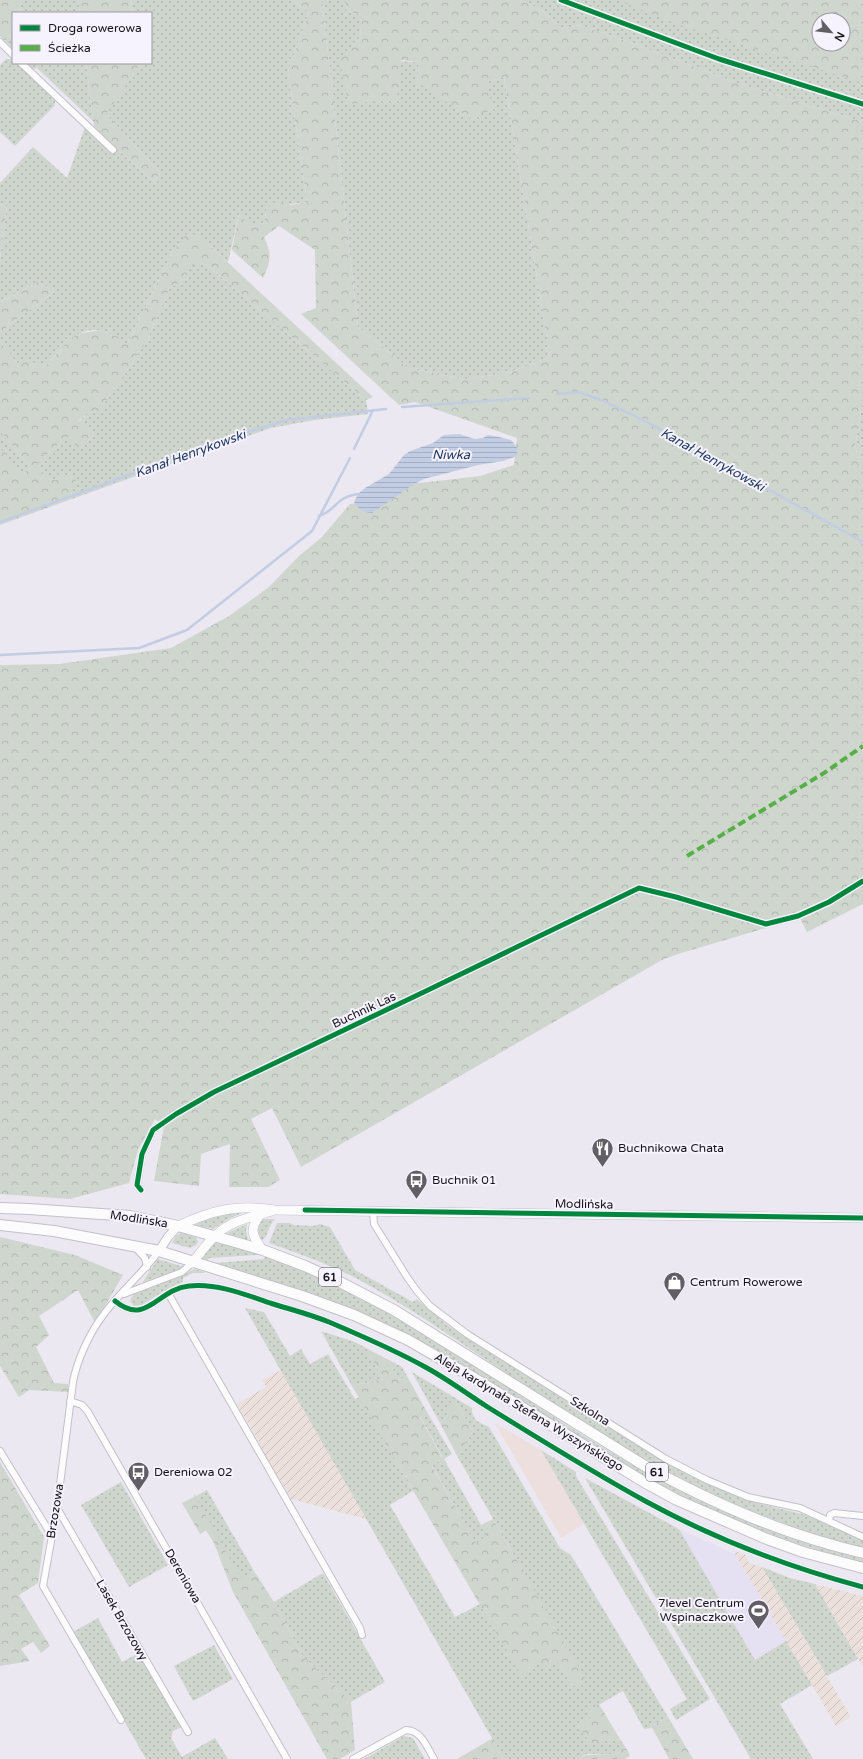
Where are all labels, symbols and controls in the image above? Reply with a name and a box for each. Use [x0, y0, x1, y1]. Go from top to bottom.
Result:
legend [12, 12, 152, 64]
north arrow [811, 12, 851, 52]
text: Droga rowerowa [48, 21, 142, 35]
text: N [832, 30, 847, 43]
text: Ścieżka [48, 41, 91, 55]
water label: Kanał Henrykowski [658, 425, 769, 496]
water label: Kanał Henrykowski [133, 426, 249, 481]
water label: Niwka [432, 447, 471, 463]
street label: Buchnik Las [330, 989, 398, 1031]
restaurant icon: Buchnikowa Chata [590, 1135, 616, 1168]
place label: Buchnikowa Chata [618, 1141, 724, 1155]
bus stop icon: Buchnik 01 [404, 1167, 430, 1200]
place label: Buchnik 01 [432, 1173, 496, 1187]
street label: Modlińska [555, 1196, 613, 1212]
street label: Modlińska [109, 1208, 169, 1230]
road number: 61 [319, 1268, 341, 1286]
shop icon: Centrum Rowerowe [661, 1269, 687, 1302]
place label: Centrum Rowerowe [690, 1275, 803, 1289]
street label: Aleja kardynała Stefana Wyszyńskiego [432, 1350, 626, 1474]
street label: Szkolna [568, 1393, 612, 1429]
bus stop icon: Dereniowa 02 [126, 1459, 152, 1492]
road number: 61 [646, 1463, 668, 1481]
place label: Dereniowa 02 [154, 1465, 233, 1479]
street label: Brzozowa [44, 1483, 66, 1539]
street label: Dereniowa [162, 1546, 204, 1606]
street label: Lasek Brzozowy [93, 1577, 151, 1663]
place label: 7level Centrum Wspinaczkowe [658, 1596, 744, 1624]
sports icon: 7level Centrum Wspinaczkowe [746, 1597, 772, 1630]

